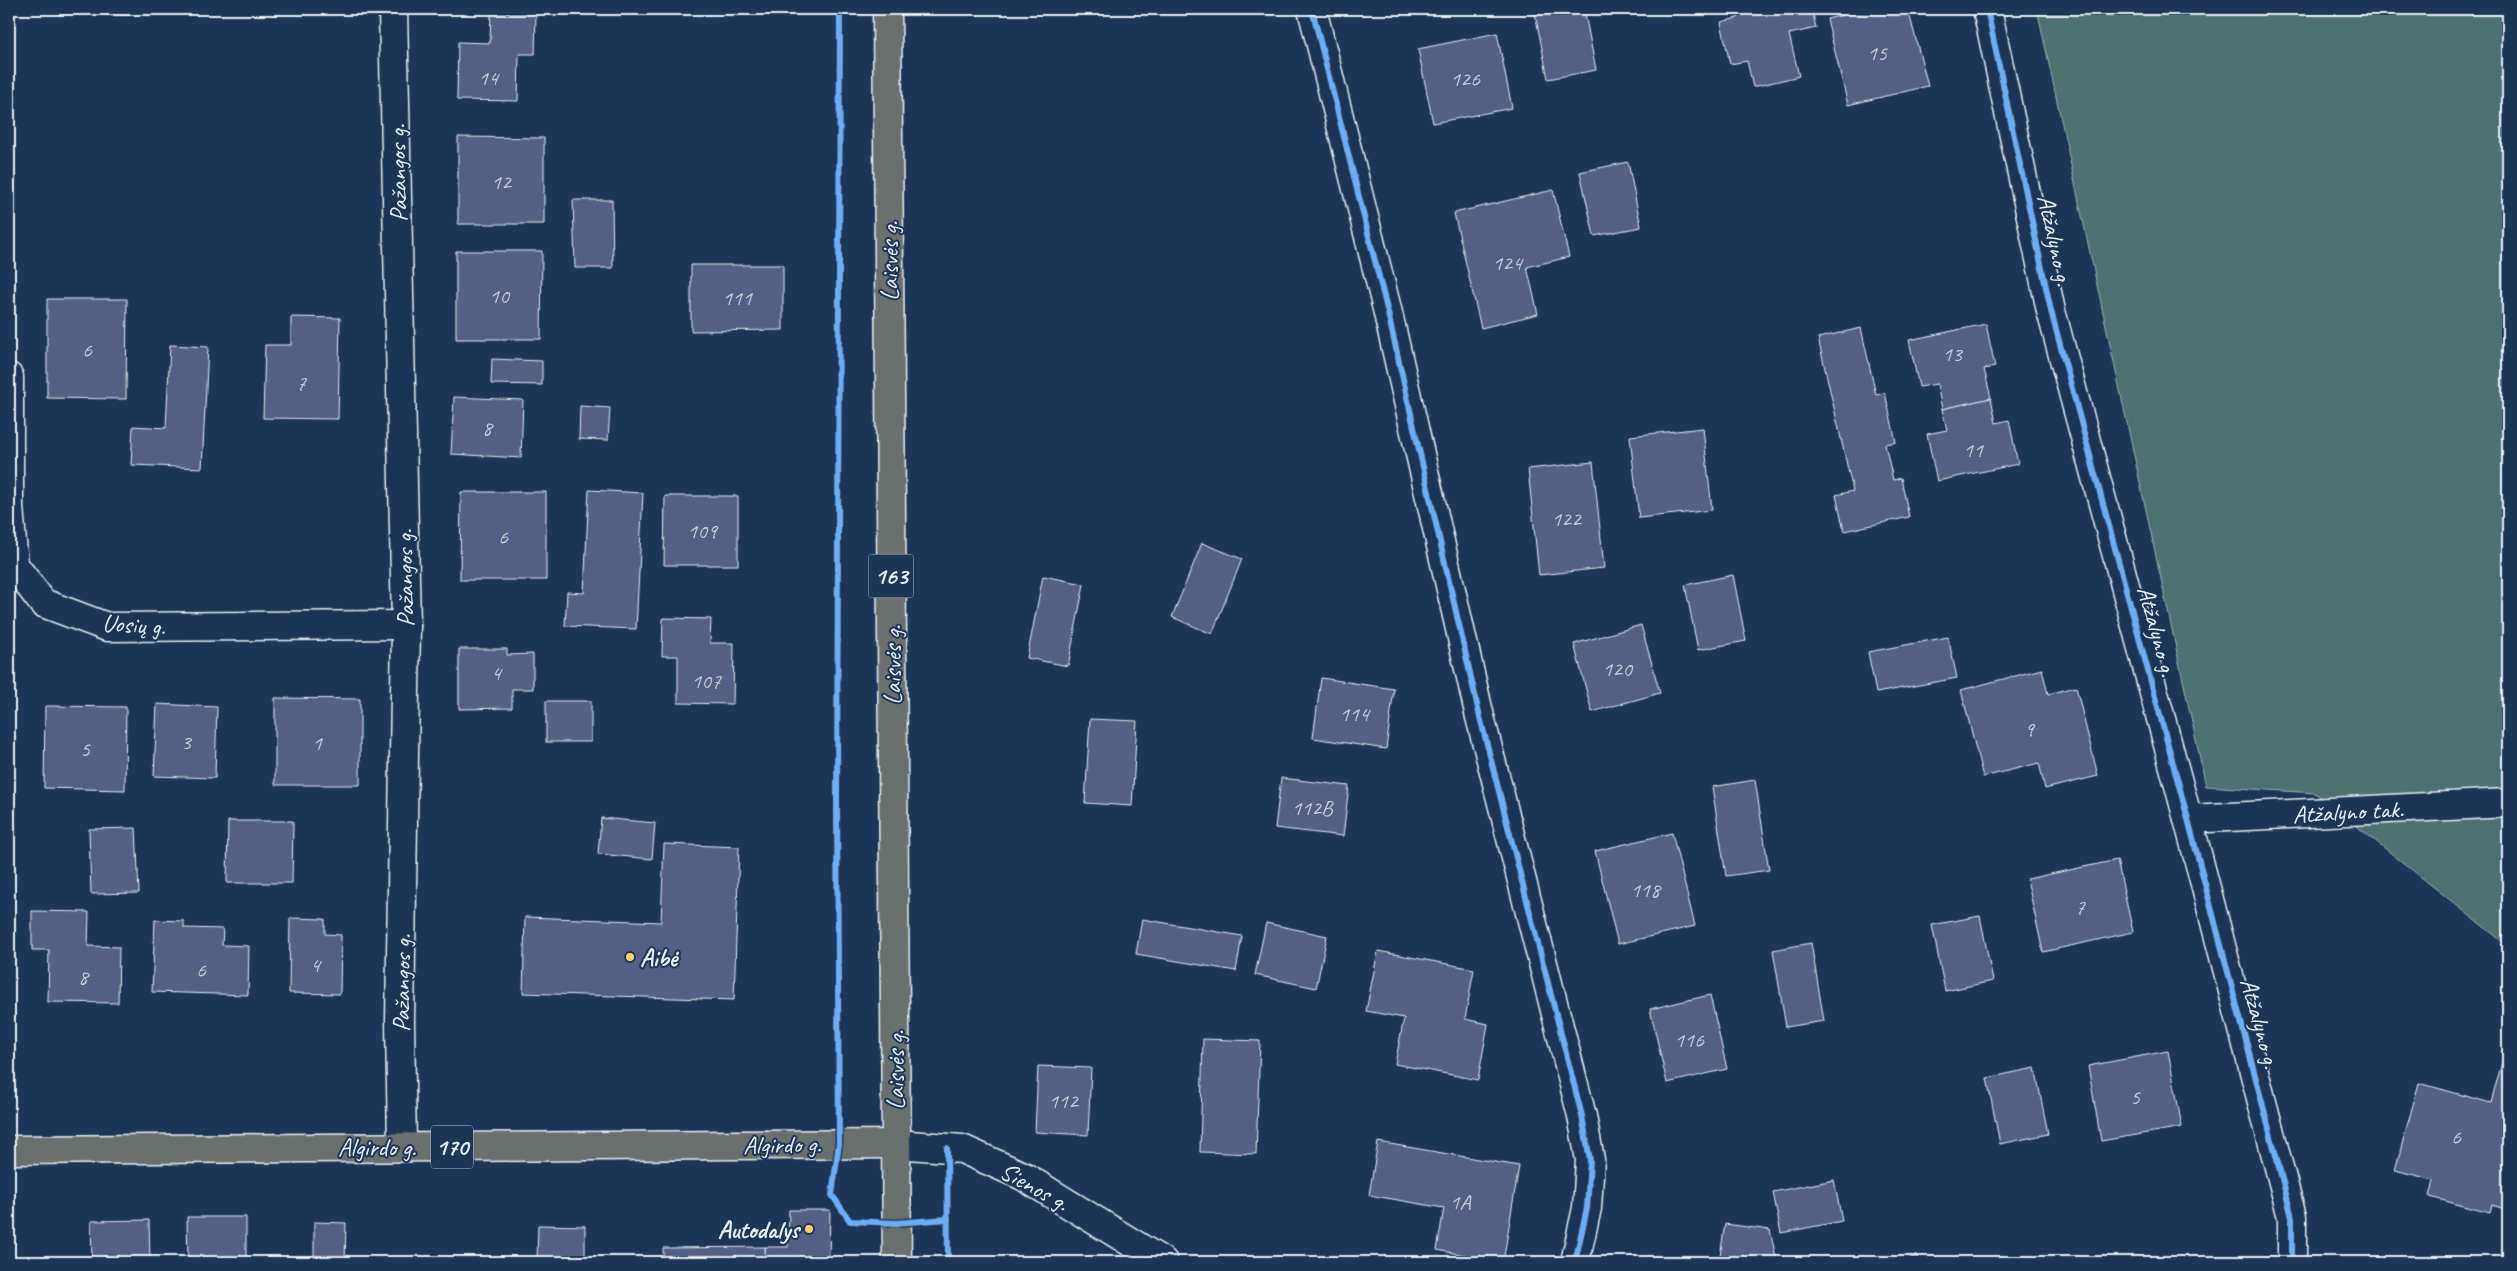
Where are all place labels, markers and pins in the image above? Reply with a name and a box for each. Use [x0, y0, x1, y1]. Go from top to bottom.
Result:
place label: Aibė [640, 942, 680, 974]
marker: Aibė [624, 951, 636, 963]
place label: Autodalys [718, 1214, 801, 1246]
marker: Autodalys [803, 1223, 815, 1235]

